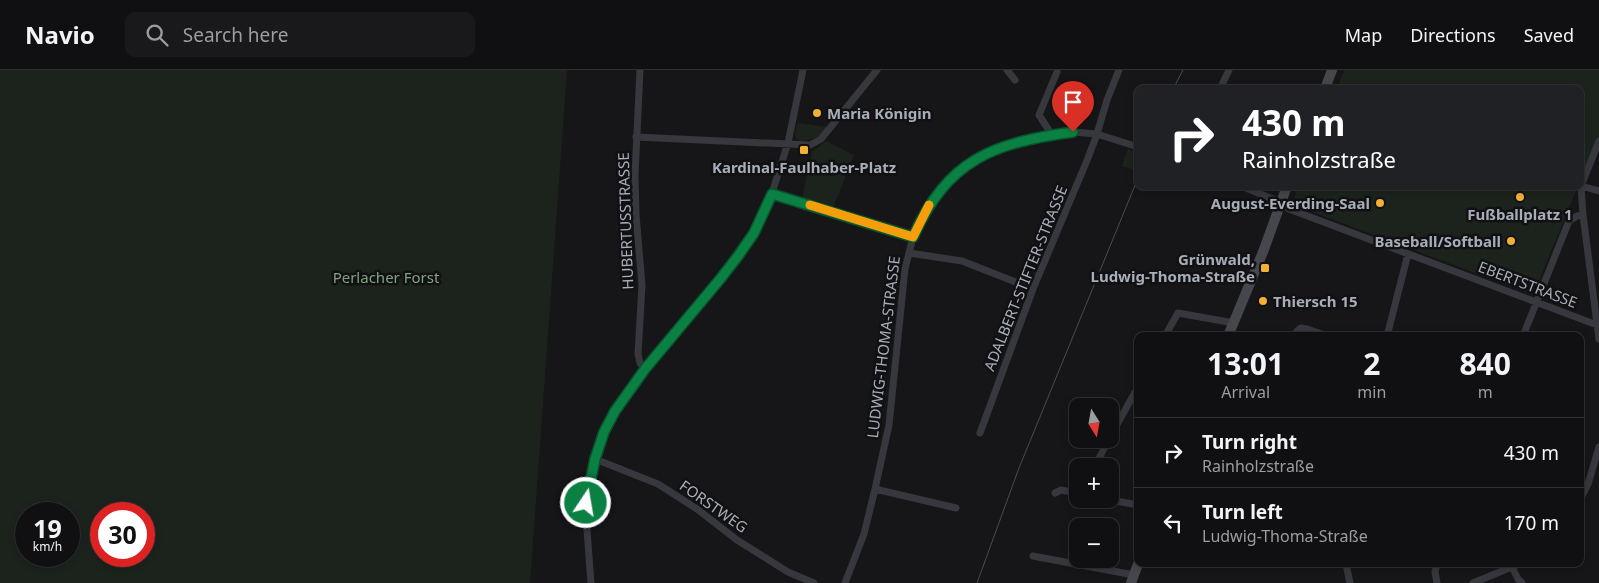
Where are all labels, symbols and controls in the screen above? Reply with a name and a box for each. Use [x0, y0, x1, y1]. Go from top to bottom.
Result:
search box [125, 12, 475, 57]
text: Navio [25, 18, 95, 51]
icon: search [143, 21, 171, 49]
text: Search here [183, 22, 289, 48]
text: Map [1345, 23, 1382, 47]
text: Directions [1410, 23, 1496, 47]
text: Saved [1524, 23, 1574, 47]
pin [1052, 81, 1094, 132]
icon: arrive [1059, 88, 1087, 116]
text: 430 m [1242, 99, 1345, 146]
place label: Maria Königin [827, 103, 932, 123]
icon: right [1159, 105, 1224, 170]
marker: Maria Königin [811, 107, 823, 119]
marker: Kardinal-Faulhaber-Platz [798, 144, 810, 156]
text: Rainholzstraße [1242, 144, 1396, 174]
street label: HUBERTUSSTRASSE [613, 152, 637, 290]
place label: Kardinal-Faulhaber-Platz [712, 157, 896, 177]
street label: ADALBERT-STIFTER-STRASSE [979, 182, 1071, 374]
marker: Fußballplatz 1 [1514, 191, 1526, 203]
place label: August-Everding-Saal [1211, 193, 1370, 213]
marker: August-Everding-Saal [1374, 197, 1386, 209]
place label: Fußballplatz 1 [1467, 204, 1573, 224]
place label: Baseball/Softball [1375, 231, 1501, 251]
marker: Baseball/Softball [1505, 235, 1517, 247]
place label: Grünwald, Ludwig-Thoma-Straße [1091, 249, 1255, 286]
street label: LUDWIG-THOMA-STRASSE [862, 255, 904, 439]
street label: EBERTSTRASSE [1476, 256, 1580, 312]
marker: Grünwald, Ludwig-Thoma-Straße [1259, 262, 1271, 274]
park label: Perlacher Forst [333, 267, 440, 287]
place label: Thiersch 15 [1273, 291, 1358, 311]
marker: Thiersch 15 [1257, 295, 1269, 307]
text: 13:01 [1207, 343, 1284, 384]
text: 2 [1363, 343, 1380, 384]
text: 840 [1459, 343, 1511, 384]
text: Arrival [1221, 381, 1270, 403]
text: min [1357, 381, 1386, 403]
text: m [1478, 381, 1493, 403]
north arrow [1069, 398, 1119, 448]
map controls [1069, 398, 1119, 568]
text: Turn right [1202, 429, 1297, 455]
icon: right [1159, 439, 1187, 467]
text: 430 m [1504, 440, 1559, 466]
text: Rainholzstraße [1202, 455, 1314, 477]
button: + [1069, 458, 1119, 508]
street label: FORSTWEG [676, 475, 752, 537]
position arrow [559, 476, 611, 528]
text: Turn left [1202, 499, 1283, 525]
speed limit sign: 30 [90, 502, 155, 567]
icon: left [1159, 509, 1187, 537]
text: 170 m [1504, 510, 1559, 536]
text: 19 [33, 511, 62, 545]
button: − [1069, 518, 1119, 568]
text: Ludwig-Thoma-Straße [1202, 525, 1368, 547]
text: km/h [33, 538, 62, 555]

